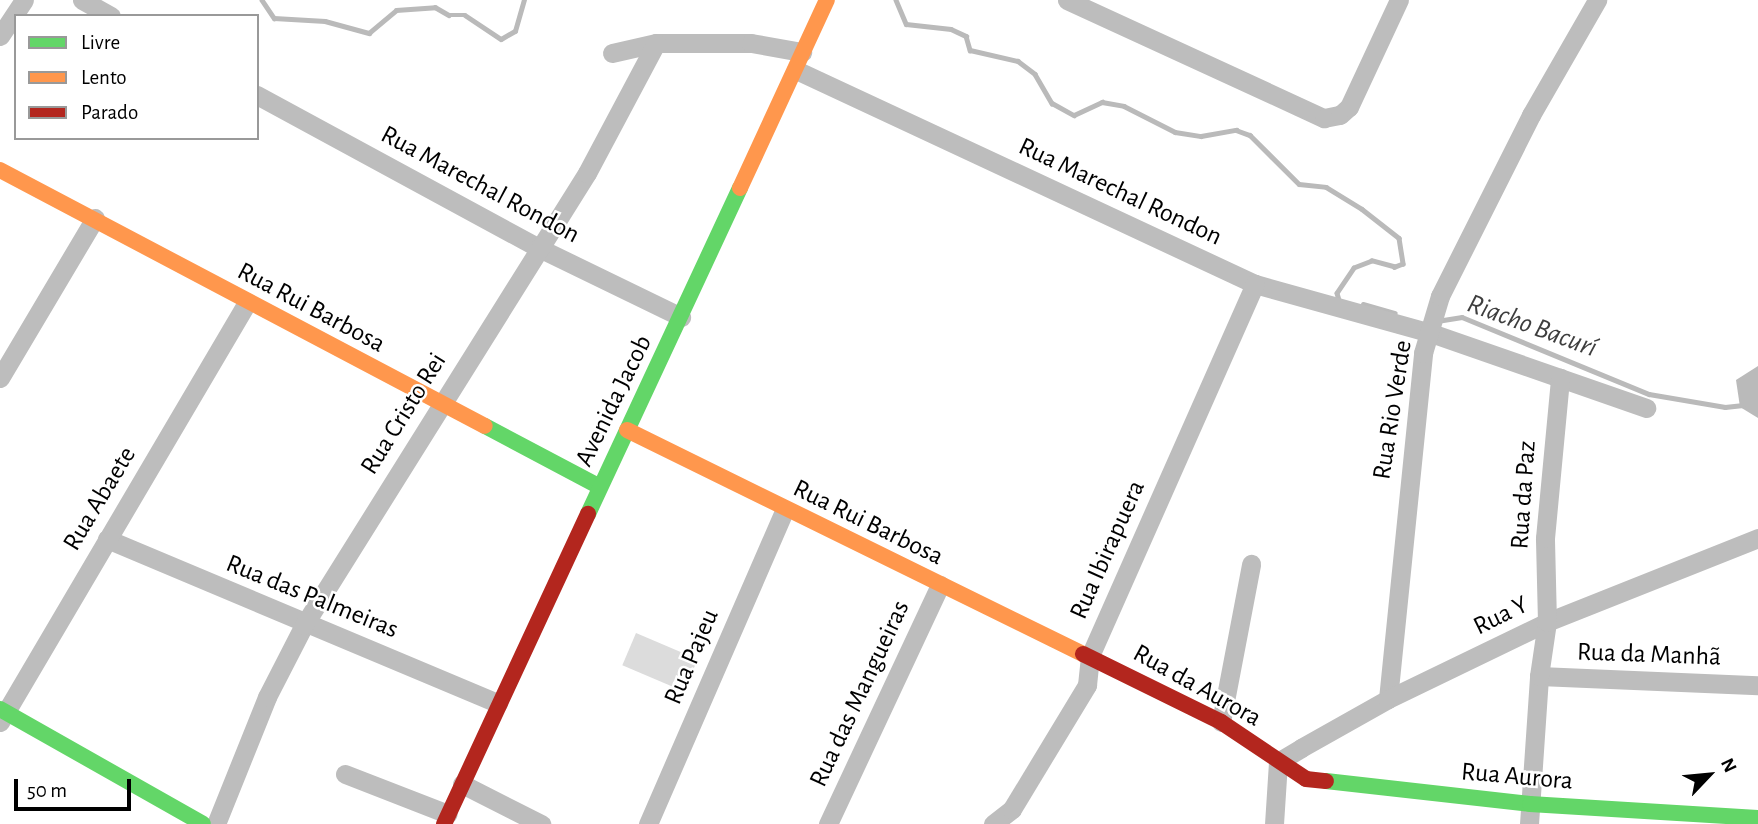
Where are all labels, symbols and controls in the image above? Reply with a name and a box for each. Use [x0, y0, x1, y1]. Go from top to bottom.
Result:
legend [14, 14, 259, 140]
text: Livre [81, 32, 120, 53]
text: Lento [81, 67, 127, 88]
text: Parado [81, 102, 138, 123]
street label: Rua Marechal Rondon [375, 119, 585, 251]
street label: Rua Marechal Rondon [1013, 131, 1227, 253]
street label: Rua Rui Barbosa [232, 256, 390, 360]
water label: Riacho Bacurí [1463, 287, 1601, 365]
street label: Avenida Jacob [569, 330, 659, 472]
street label: Rua Rio Verde [1367, 338, 1419, 482]
street label: Rua Cristo Rei [354, 347, 454, 481]
street label: Rua da Paz [1505, 440, 1543, 550]
street label: Rua Abaete [57, 441, 143, 557]
street label: Rua Rui Barbosa [788, 473, 948, 573]
street label: Rua Ibirapuera [1063, 476, 1153, 624]
street label: Rua das Palmeiras [221, 548, 403, 646]
street label: Rua Y [1468, 589, 1534, 643]
street label: Rua das Mangueiras [803, 596, 917, 792]
street label: Rua Pajeu [658, 605, 726, 709]
street label: Rua da Manhã [1576, 637, 1722, 673]
street label: Rua da Aurora [1127, 638, 1267, 734]
north arrow [1674, 740, 1744, 810]
text: N [1717, 755, 1740, 776]
street label: Rua Aurora [1460, 757, 1574, 797]
scale bar [18, 764, 135, 808]
text: 50 m [27, 780, 67, 801]

